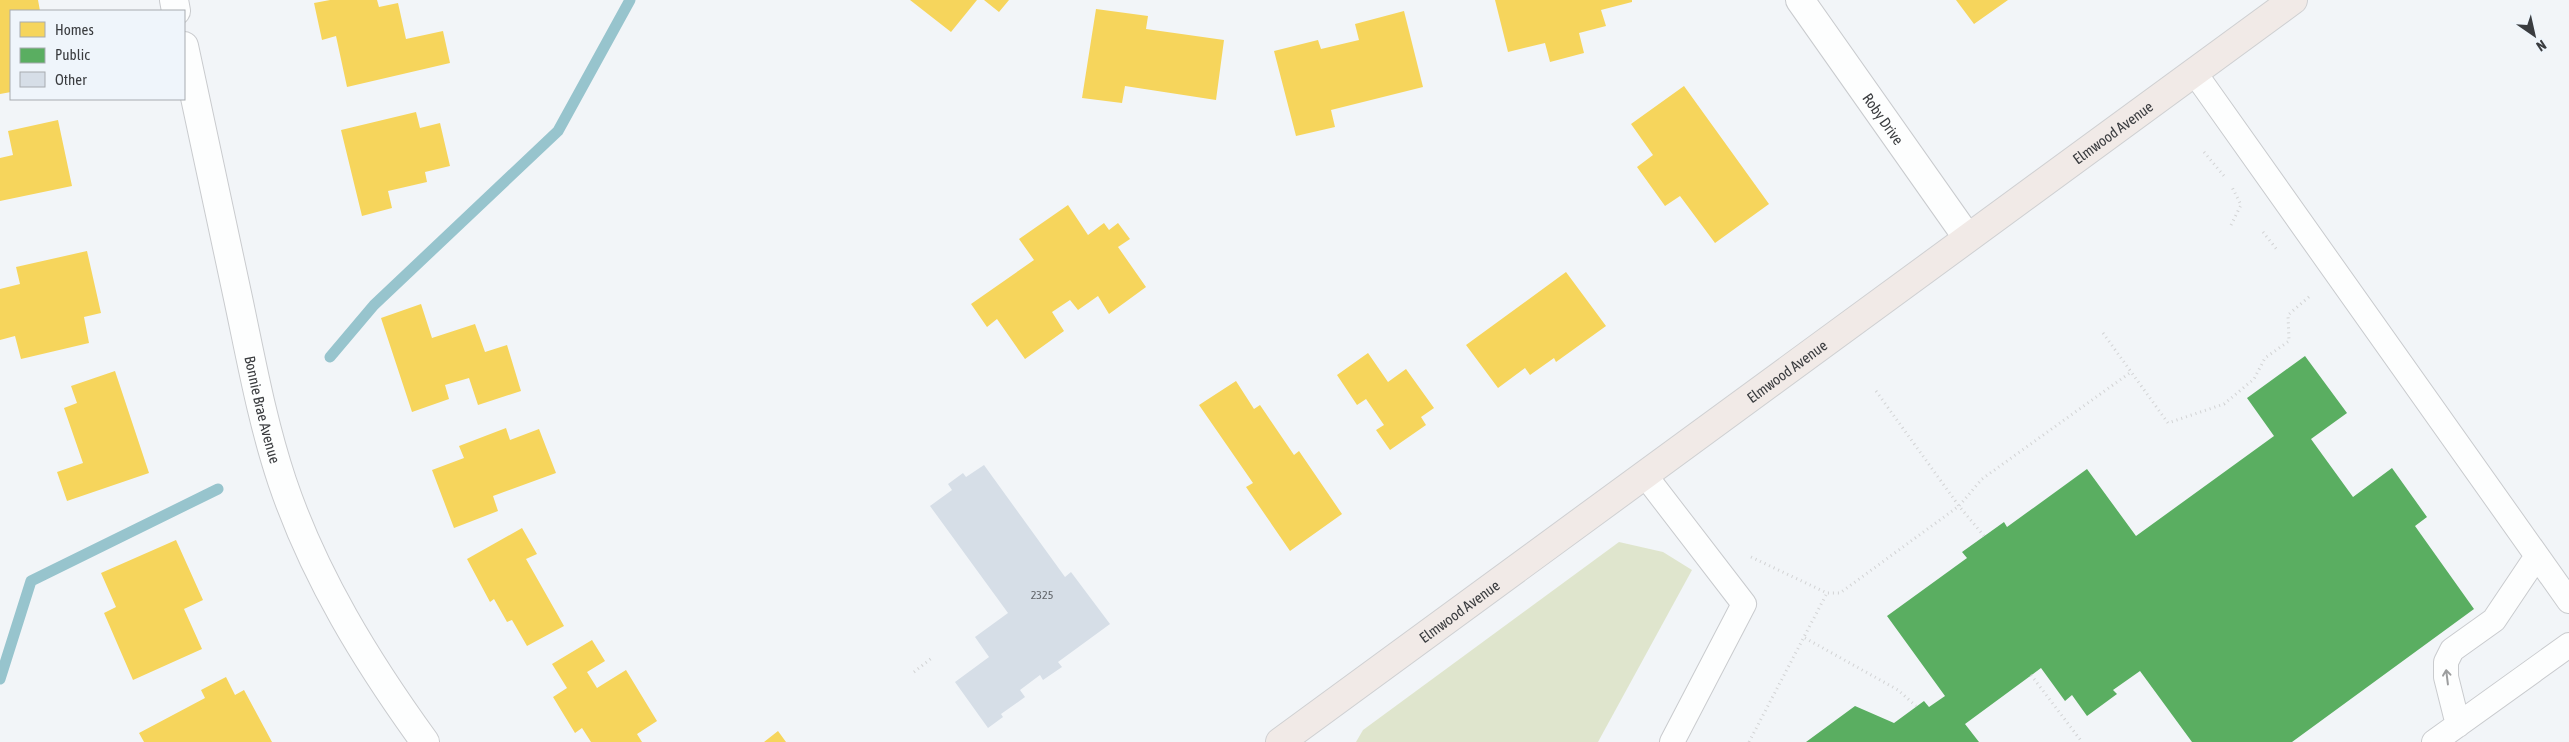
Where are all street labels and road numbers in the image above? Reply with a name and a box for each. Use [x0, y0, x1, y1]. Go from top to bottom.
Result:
street label: Roby Drive [1860, 90, 1908, 148]
street label: Elmwood Avenue [2069, 97, 2156, 167]
street label: Elmwood Avenue [1743, 336, 1830, 406]
street label: Bonnie Brae Avenue [242, 354, 284, 465]
street label: Elmwood Avenue [1416, 576, 1503, 646]

